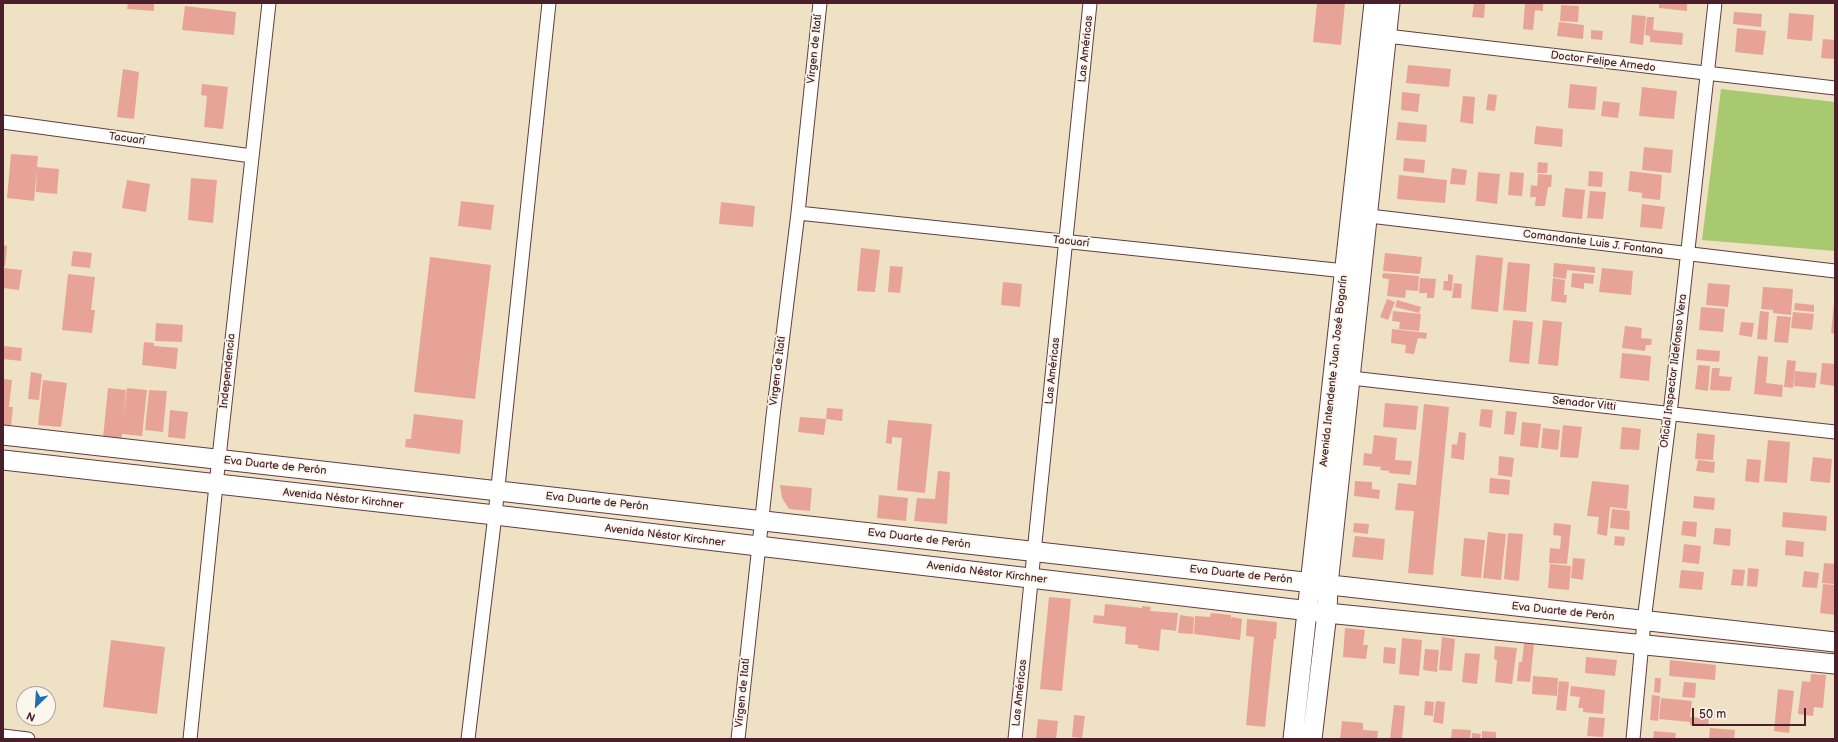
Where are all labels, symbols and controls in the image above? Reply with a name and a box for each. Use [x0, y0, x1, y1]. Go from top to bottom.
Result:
street label: Virgen de Itatí [805, 14, 825, 84]
street label: Las Américas [1076, 15, 1096, 83]
street label: Doctor Felipe Arnedo [1550, 49, 1656, 75]
street label: Tacuarí [108, 130, 146, 148]
street label: Comandante Luis J. Fontana [1522, 228, 1664, 258]
street label: Tacuarí [1052, 234, 1090, 250]
street label: Avenida Intendente Juan José Bogarín [1317, 275, 1351, 467]
street label: Oficial Inspector Ildefonso Vera [1658, 293, 1690, 449]
street label: Independencia [218, 333, 238, 409]
street label: Virgen de Itatí [767, 336, 789, 406]
street label: Las Américas [1043, 337, 1063, 405]
street label: Senador Vitti [1552, 394, 1616, 414]
street label: Eva Duarte de Perón [223, 454, 327, 478]
street label: Avenida Néstor Kirchner [282, 486, 404, 512]
street label: Eva Duarte de Perón [545, 490, 649, 514]
street label: Avenida Néstor Kirchner [604, 522, 726, 550]
street label: Eva Duarte de Perón [867, 526, 971, 552]
street label: Avenida Néstor Kirchner [926, 559, 1048, 587]
street label: Eva Duarte de Perón [1189, 563, 1293, 587]
street label: Eva Duarte de Perón [1511, 600, 1615, 624]
street label: Virgen de Itatí [733, 658, 753, 728]
street label: Las Américas [1010, 659, 1030, 727]
north arrow [16, 686, 56, 726]
scale bar [1694, 700, 1808, 726]
text: 50 m [1699, 707, 1726, 722]
text: N [25, 709, 38, 724]

